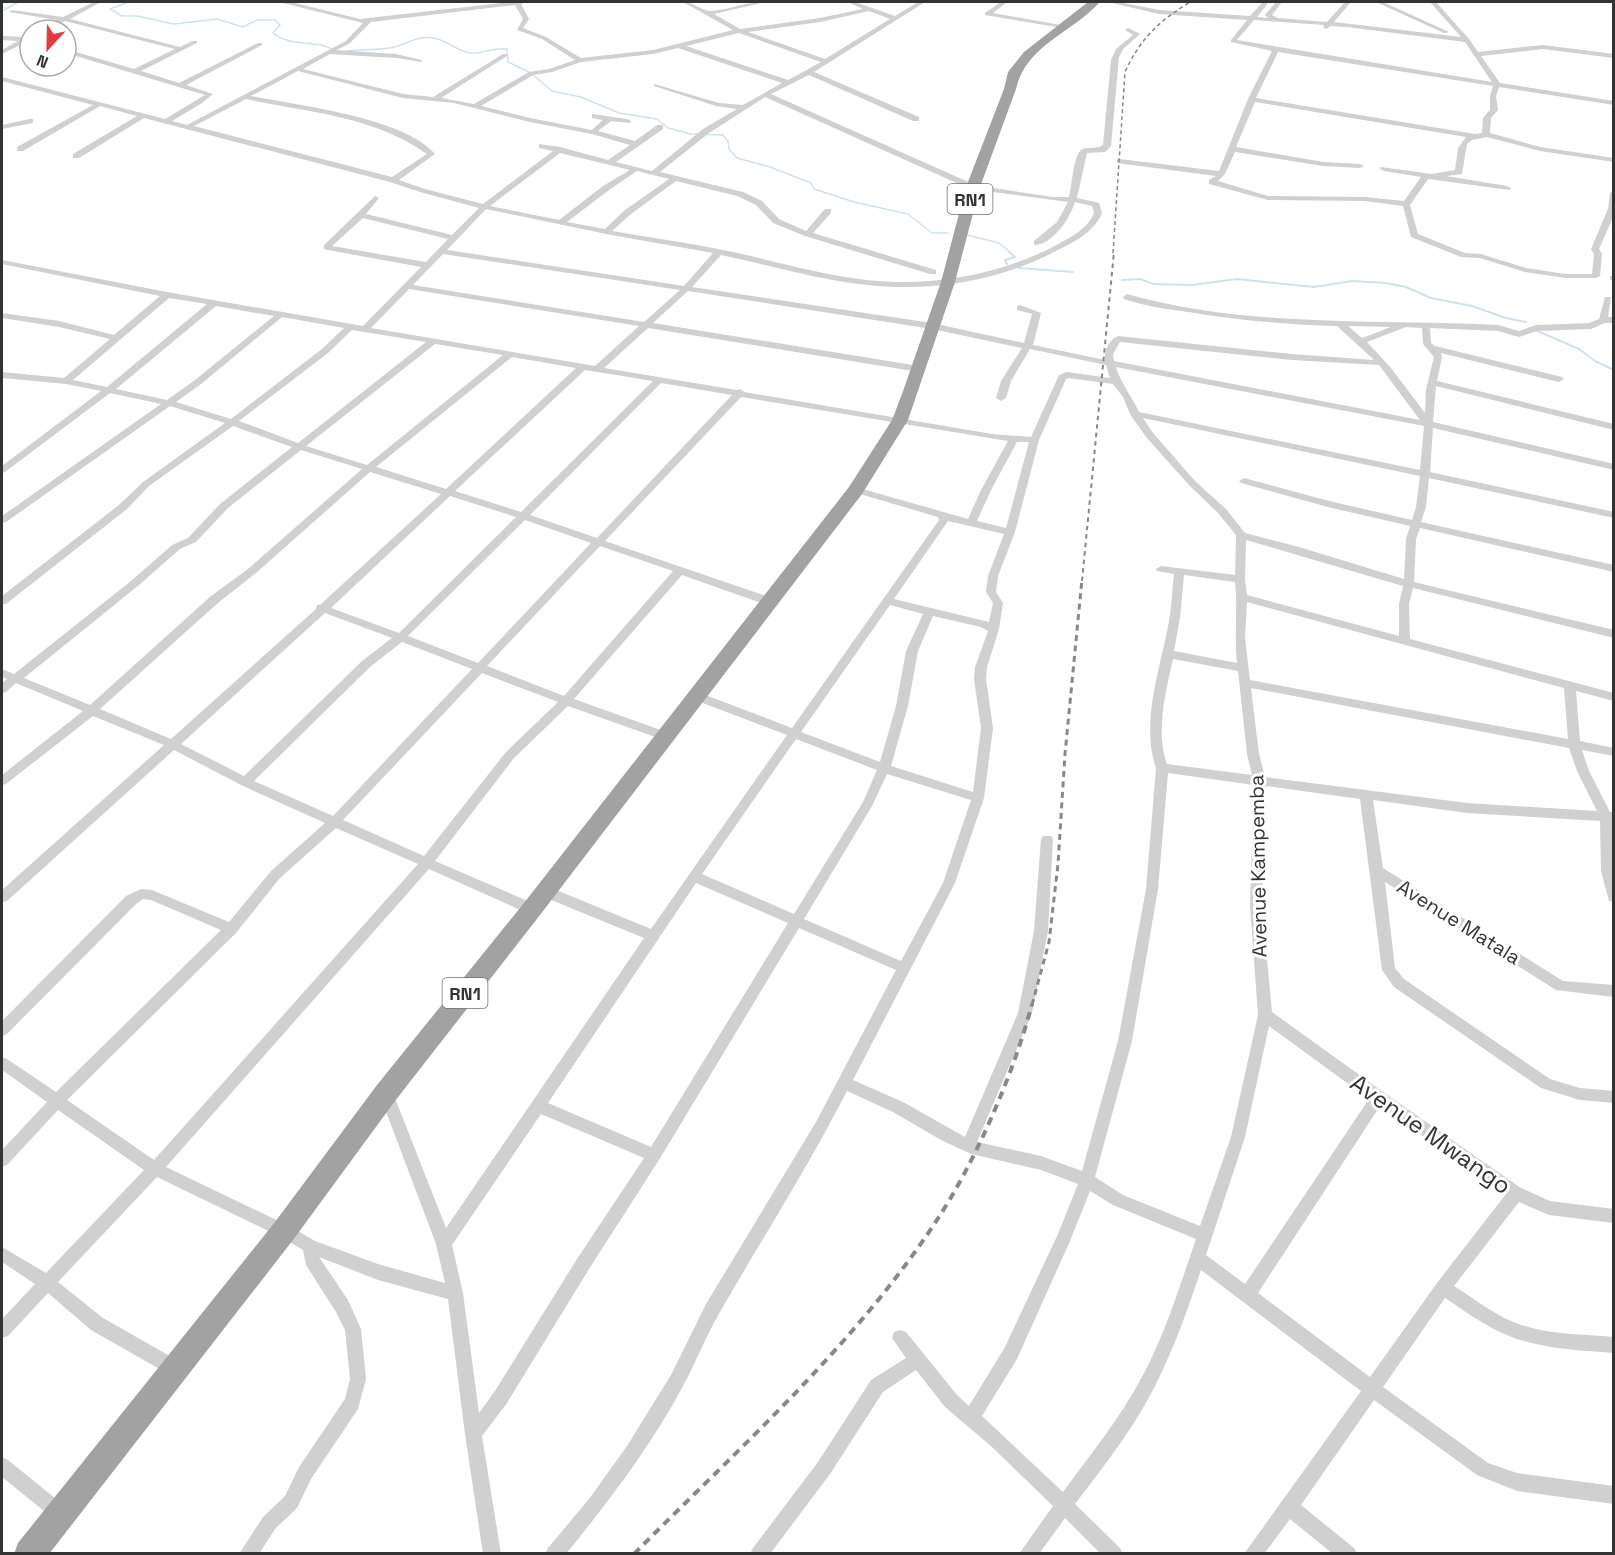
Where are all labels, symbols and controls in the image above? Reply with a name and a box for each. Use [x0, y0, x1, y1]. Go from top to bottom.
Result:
north arrow [18, 18, 78, 78]
text: N [34, 50, 51, 73]
road number: RN1 [948, 184, 992, 214]
street label: Avenue Kampemba [1243, 774, 1273, 958]
street label: Avenue Matala [1392, 874, 1526, 970]
road number: RN1 [442, 978, 488, 1008]
street label: Avenue Mwango [1345, 1067, 1517, 1201]

